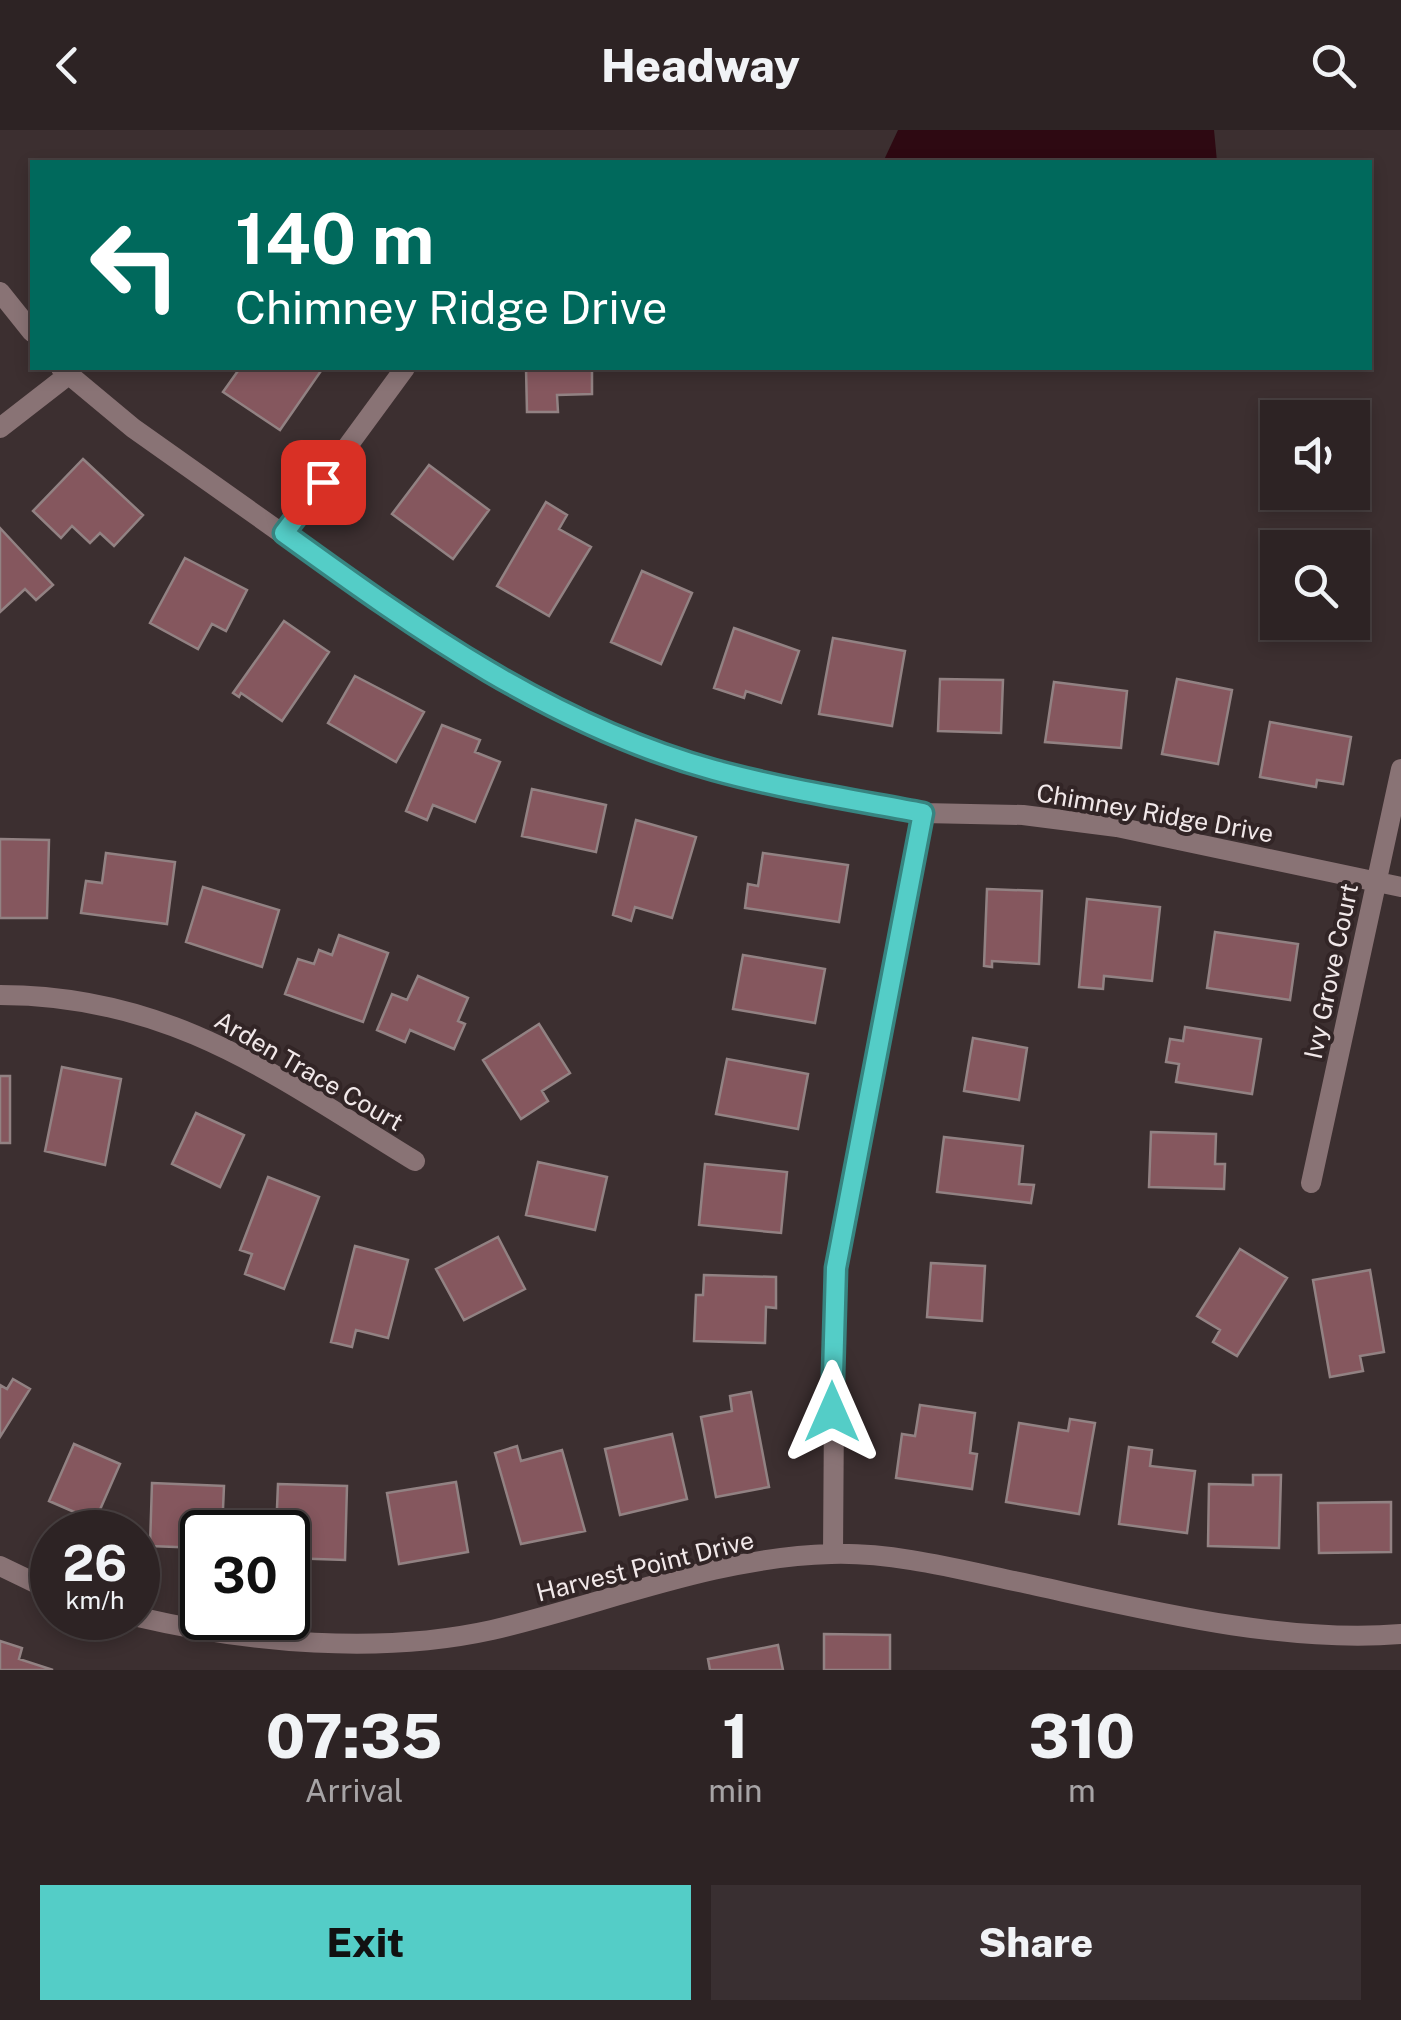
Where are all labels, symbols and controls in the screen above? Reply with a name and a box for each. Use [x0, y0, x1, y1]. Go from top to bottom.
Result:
icon: back [40, 38, 95, 93]
icon: search [1306, 38, 1361, 93]
text: Headway [601, 39, 800, 92]
text: 140 m [235, 197, 434, 280]
icon: left [70, 200, 200, 330]
text: Chimney Ridge Drive [235, 281, 667, 334]
map controls [1260, 400, 1370, 640]
button: sound [1260, 400, 1370, 510]
pin [281, 440, 366, 525]
icon: arrive [296, 455, 351, 510]
button: search [1260, 530, 1370, 640]
street label: Chimney Ridge Drive [1034, 777, 1276, 849]
street label: Ivy Grove Court [1298, 881, 1364, 1061]
street label: Arden Trace Court [209, 1005, 409, 1137]
position arrow [780, 1360, 884, 1464]
speed limit sign: 30 [180, 1510, 310, 1640]
street label: Harvest Point Drive [533, 1524, 757, 1608]
text: 26 [63, 1533, 127, 1592]
text: km/h [66, 1585, 124, 1615]
text: 07:35 [266, 1701, 442, 1772]
text: 1 [722, 1701, 749, 1772]
text: 310 [1028, 1701, 1135, 1772]
text: Arrival [305, 1772, 404, 1809]
text: min [708, 1772, 763, 1809]
text: m [1068, 1772, 1096, 1809]
button: Exit [40, 1885, 691, 2000]
button: Share [711, 1885, 1361, 2000]

